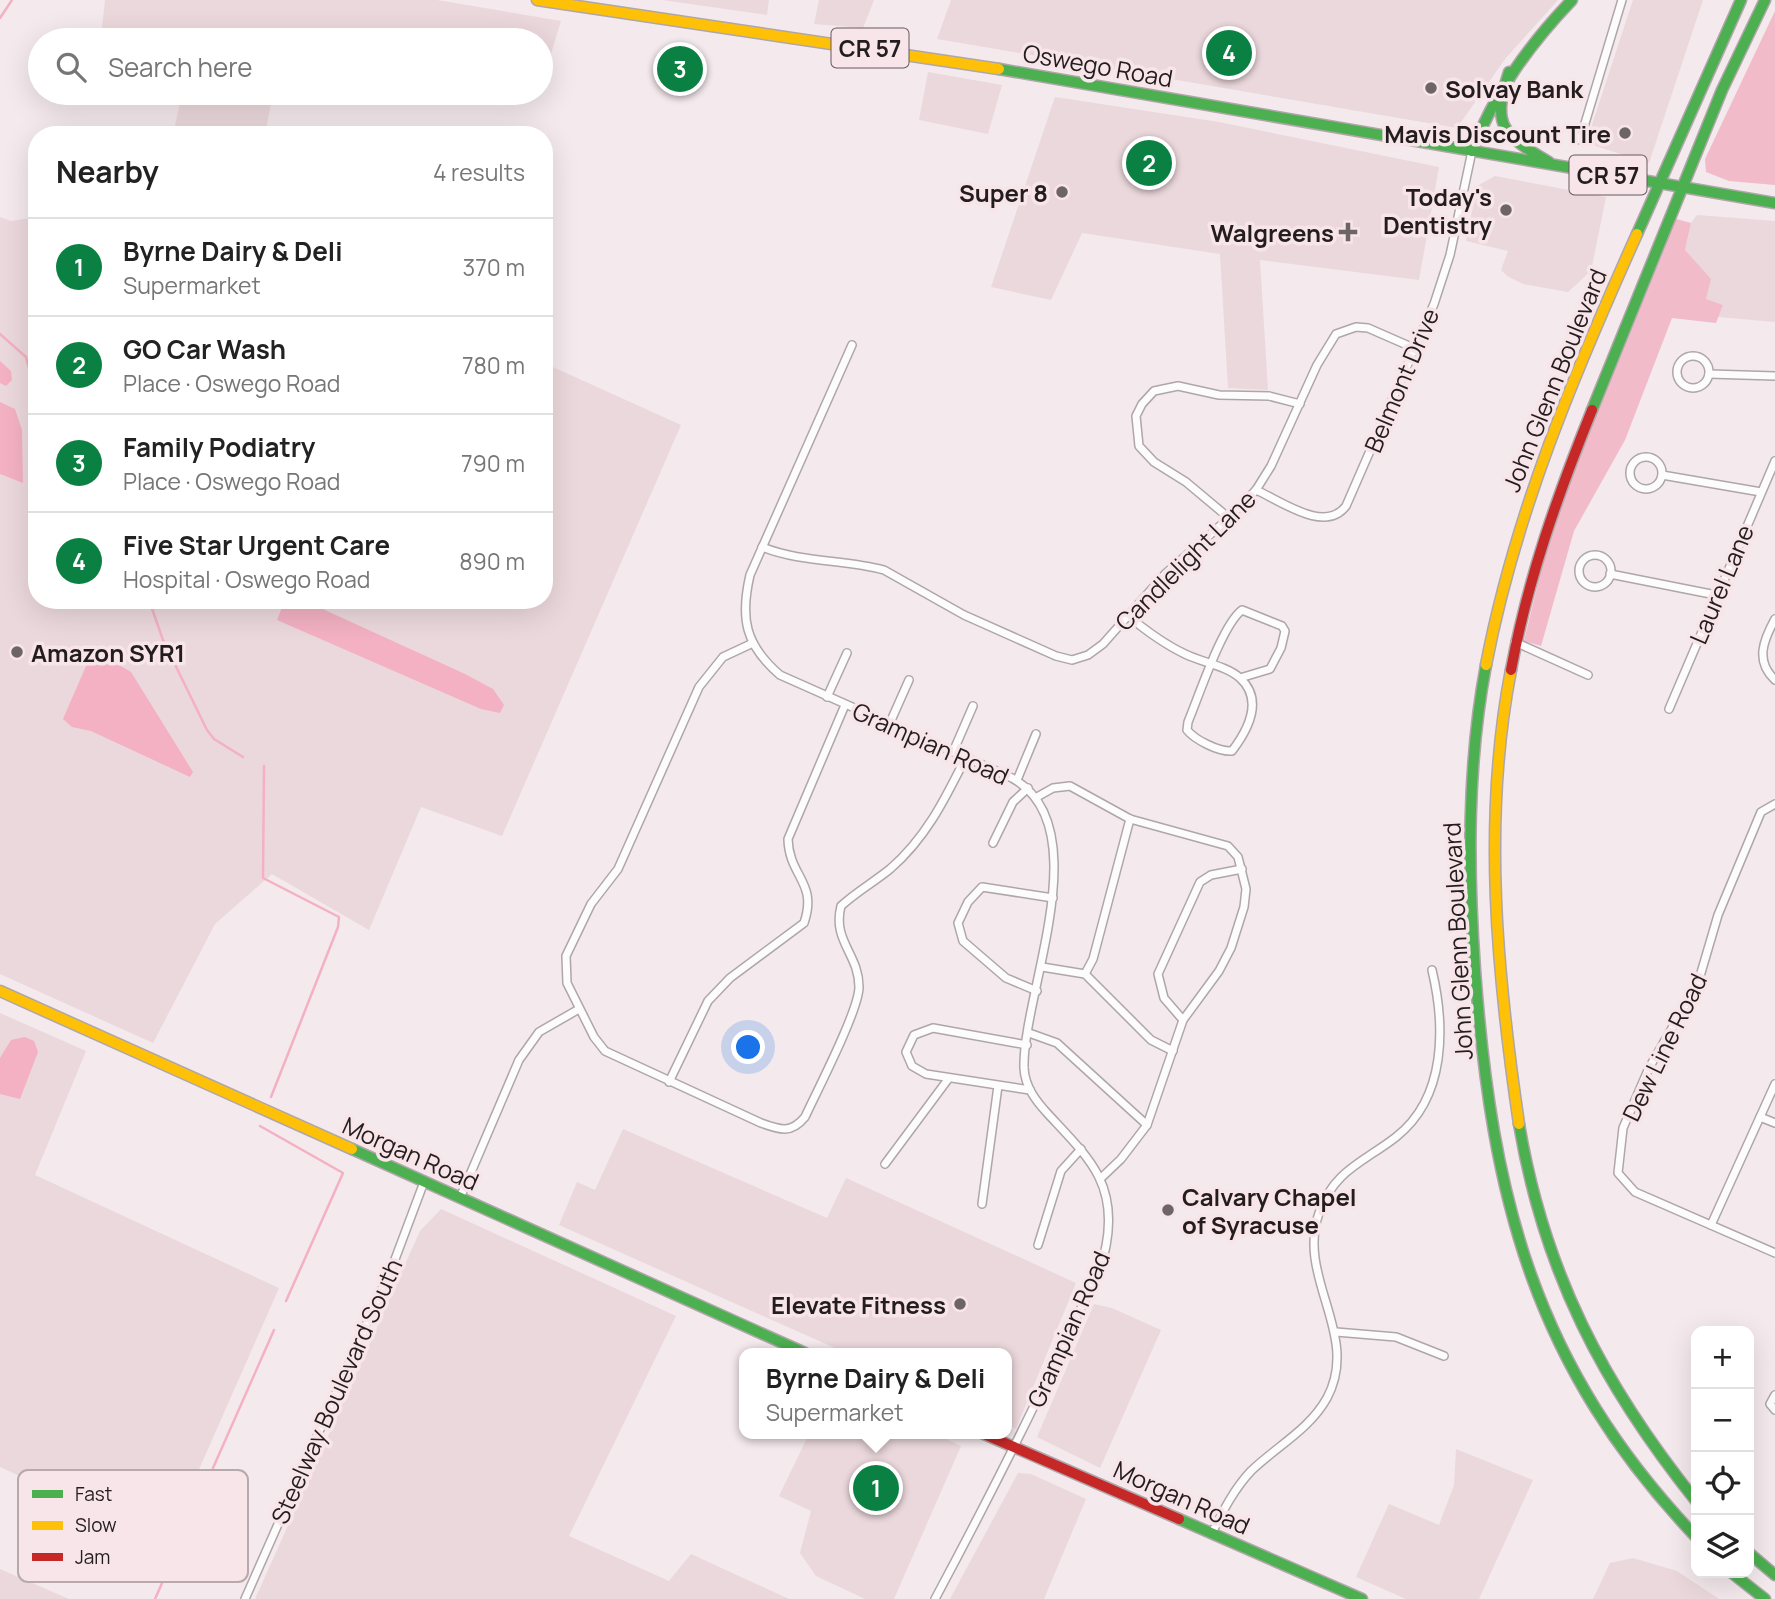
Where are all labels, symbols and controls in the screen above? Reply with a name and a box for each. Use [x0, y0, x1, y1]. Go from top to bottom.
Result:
pin: 4 [1206, 27, 1252, 79]
search box [28, 28, 553, 105]
road number: CR 57 [832, 28, 908, 68]
street label: Oswego Road [1021, 36, 1175, 94]
pin: 3 [657, 43, 703, 95]
icon: search [52, 48, 90, 86]
text: Search here [108, 49, 253, 85]
place label: Solvay Bank [1445, 72, 1584, 105]
marker: Solvay Bank [1423, 80, 1439, 96]
place label: Mavis Discount Tire [1384, 117, 1611, 150]
marker: Mavis Discount Tire [1617, 125, 1633, 141]
pin: 2 [1126, 137, 1172, 189]
text: Nearby [56, 151, 159, 192]
text: 4 results [433, 156, 525, 188]
road number: CR 57 [1570, 156, 1646, 194]
place label: Super 8 [959, 176, 1048, 209]
place label: Today's Dentistry [1383, 180, 1493, 241]
marker: Super 8 [1054, 184, 1070, 200]
marker: Today's Dentistry [1498, 202, 1514, 218]
place label: Walgreens [1210, 216, 1334, 249]
marker: Walgreens [1340, 224, 1356, 240]
text: Byrne Dairy & Deli [123, 233, 342, 269]
text: 1 [74, 251, 84, 283]
text: 370 m [463, 251, 525, 283]
street label: John Glenn Boulevard [1494, 264, 1614, 496]
text: Supermarket [123, 269, 261, 301]
street label: Belmont Drive [1356, 303, 1446, 457]
text: GO Car Wash [123, 331, 286, 367]
text: 2 [72, 349, 86, 381]
text: 780 m [462, 349, 525, 381]
text: Place · Oswego Road [123, 367, 341, 399]
text: Family Podiatry [123, 429, 315, 465]
text: 3 [72, 447, 86, 479]
text: 790 m [461, 447, 525, 479]
text: Place · Oswego Road [123, 465, 341, 497]
street label: Candlelight Lane [1107, 482, 1263, 638]
street label: Laurel Lane [1681, 519, 1761, 649]
text: Five Star Urgent Care [123, 527, 390, 563]
text: 4 [72, 545, 86, 577]
text: 890 m [459, 545, 525, 577]
text: Hospital · Oswego Road [123, 563, 370, 595]
place label: Amazon SYR1 [31, 636, 185, 669]
marker: Amazon SYR1 [9, 644, 25, 660]
street label: Grampian Road [848, 694, 1014, 792]
street label: John Glenn Boulevard [1434, 821, 1480, 1061]
street label: Dew Line Road [1614, 968, 1714, 1126]
your location [731, 1030, 765, 1064]
street label: Morgan Road [338, 1108, 484, 1198]
place label: Calvary Chapel of Syracuse [1182, 1180, 1357, 1241]
marker: Calvary Chapel of Syracuse [1160, 1202, 1176, 1218]
street label: Grampian Road [1019, 1246, 1117, 1412]
street label: Steelway Boulevard South [263, 1253, 409, 1529]
place label: Elevate Fitness [771, 1288, 946, 1321]
marker: Elevate Fitness [952, 1296, 968, 1312]
map controls [1691, 1326, 1754, 1578]
button: + [1691, 1326, 1754, 1389]
popup [739, 1348, 1012, 1439]
text: Byrne Dairy & Deli [766, 1360, 985, 1396]
button: − [1691, 1389, 1754, 1452]
text: Supermarket [766, 1396, 903, 1428]
street label: Morgan Road [1109, 1452, 1255, 1542]
button: locate [1691, 1452, 1754, 1515]
pin: 1 [853, 1462, 899, 1514]
legend [18, 1470, 248, 1582]
text: Fast [75, 1481, 112, 1507]
text: Slow [75, 1512, 117, 1538]
button: layers [1691, 1515, 1754, 1578]
text: Jam [75, 1544, 110, 1570]

